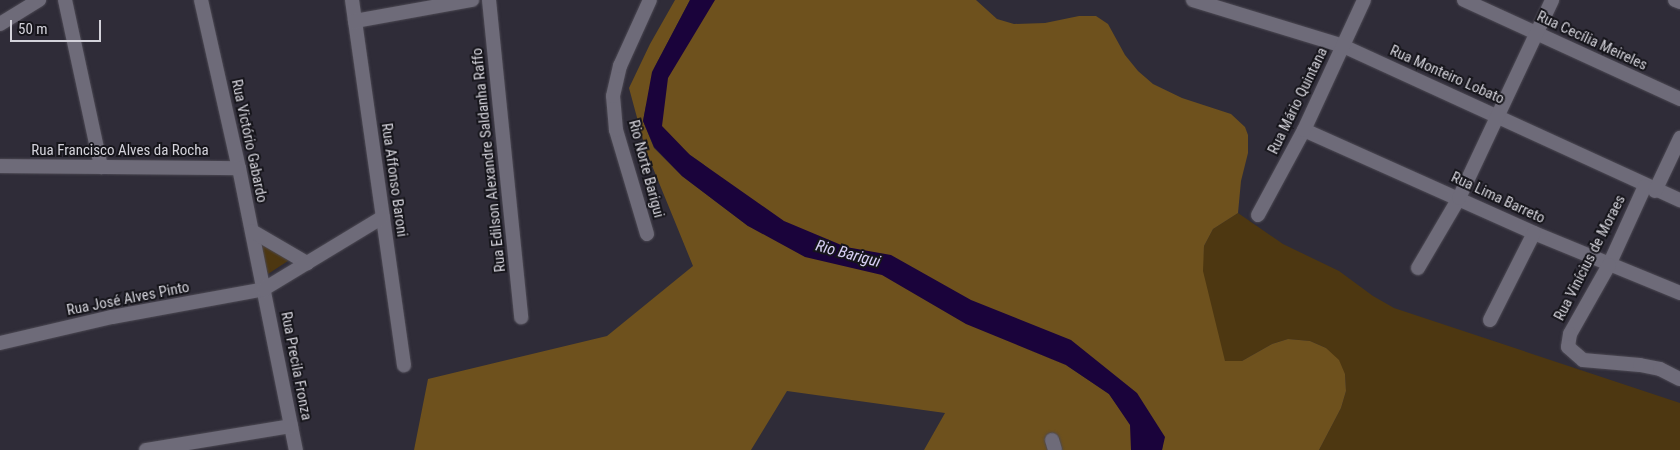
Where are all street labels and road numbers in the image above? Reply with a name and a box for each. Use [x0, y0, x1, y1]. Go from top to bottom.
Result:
street label: Rua Cecília Meireles [1534, 8, 1650, 74]
street label: Rua Monteiro Lobato [1387, 42, 1507, 108]
street label: Rua Mário Quintana [1264, 45, 1332, 157]
street label: Rua Edilson Alexandre Saldanha Raffo [468, 47, 510, 273]
street label: Rua Victório Gabardo [227, 78, 271, 204]
street label: Rio Norte Barigui [624, 118, 668, 220]
street label: Rua Affonso Baroni [377, 122, 411, 238]
street label: Rua Francisco Alves da Rocha [31, 142, 209, 160]
street label: Rua Lima Barreto [1448, 168, 1548, 228]
street label: Rua Vinícius de Moraes [1551, 192, 1629, 324]
street label: Rua José Alves Pinto [65, 278, 191, 320]
street label: Rua Precila Fronza [277, 310, 315, 422]

